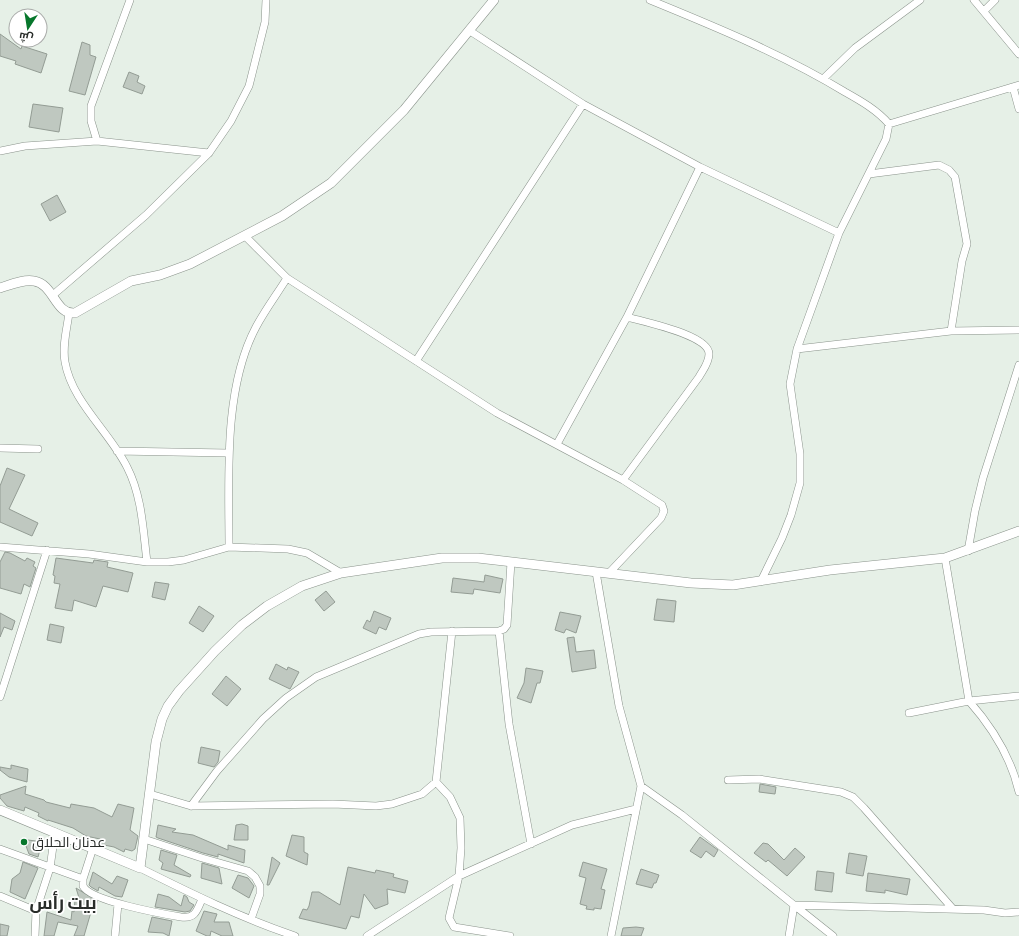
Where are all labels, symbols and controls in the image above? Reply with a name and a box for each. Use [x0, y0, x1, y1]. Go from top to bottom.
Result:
north arrow [8, 8, 48, 48]
text: ش [17, 29, 34, 47]
place label: عدنان الحلاق [32, 832, 105, 851]
marker: عدنان الحلاق [19, 837, 29, 847]
district label: بيت رأس [29, 890, 97, 914]

